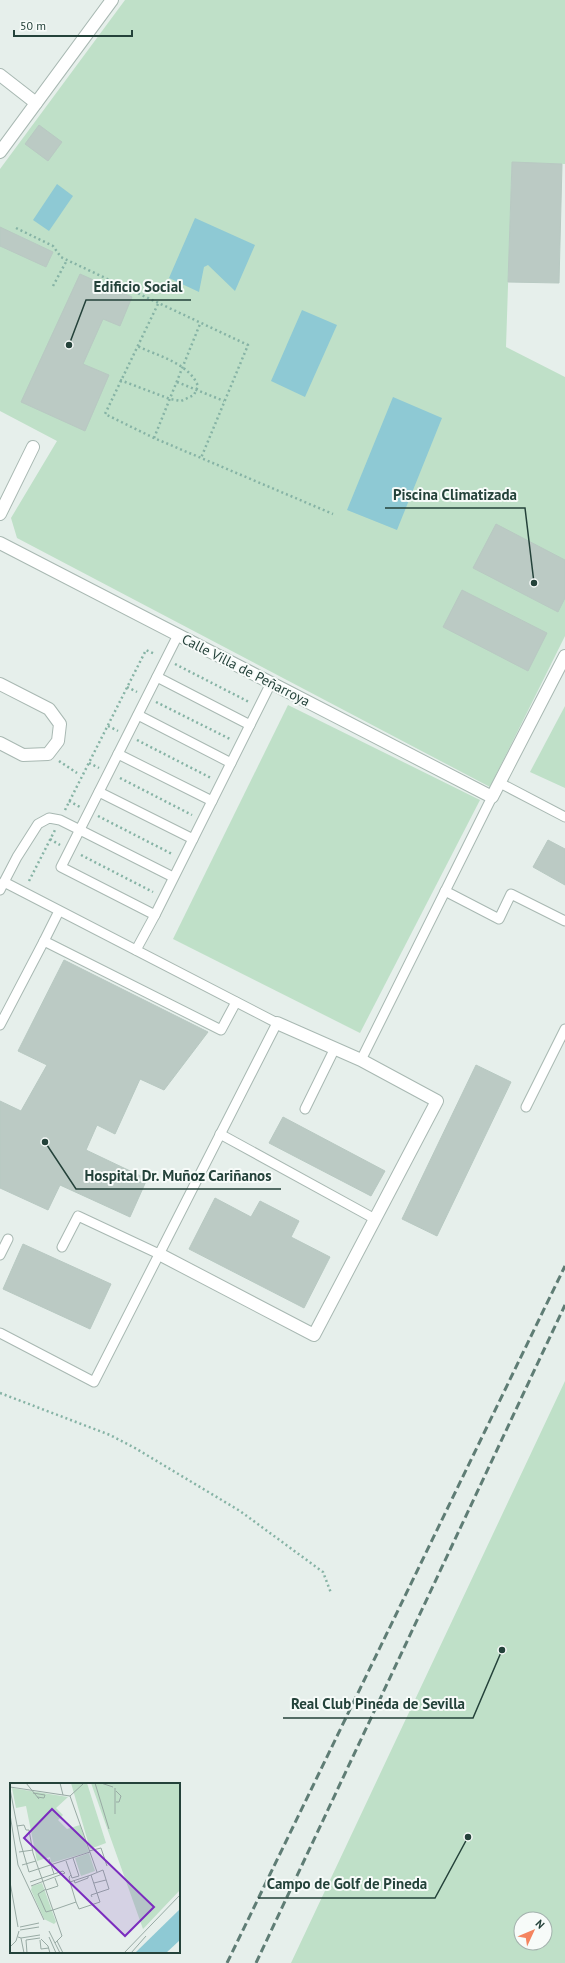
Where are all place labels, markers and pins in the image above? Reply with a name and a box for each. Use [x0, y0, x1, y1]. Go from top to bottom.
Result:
callout: Edificio Social [86, 273, 191, 300]
callout: Piscina Climatizada [385, 481, 525, 508]
callout: Hospital Dr. Muñoz Cariñanos [76, 1162, 281, 1189]
callout: Real Club Pineda de Sevilla [283, 1691, 473, 1718]
callout: Campo de Golf de Pineda [258, 1871, 435, 1898]

